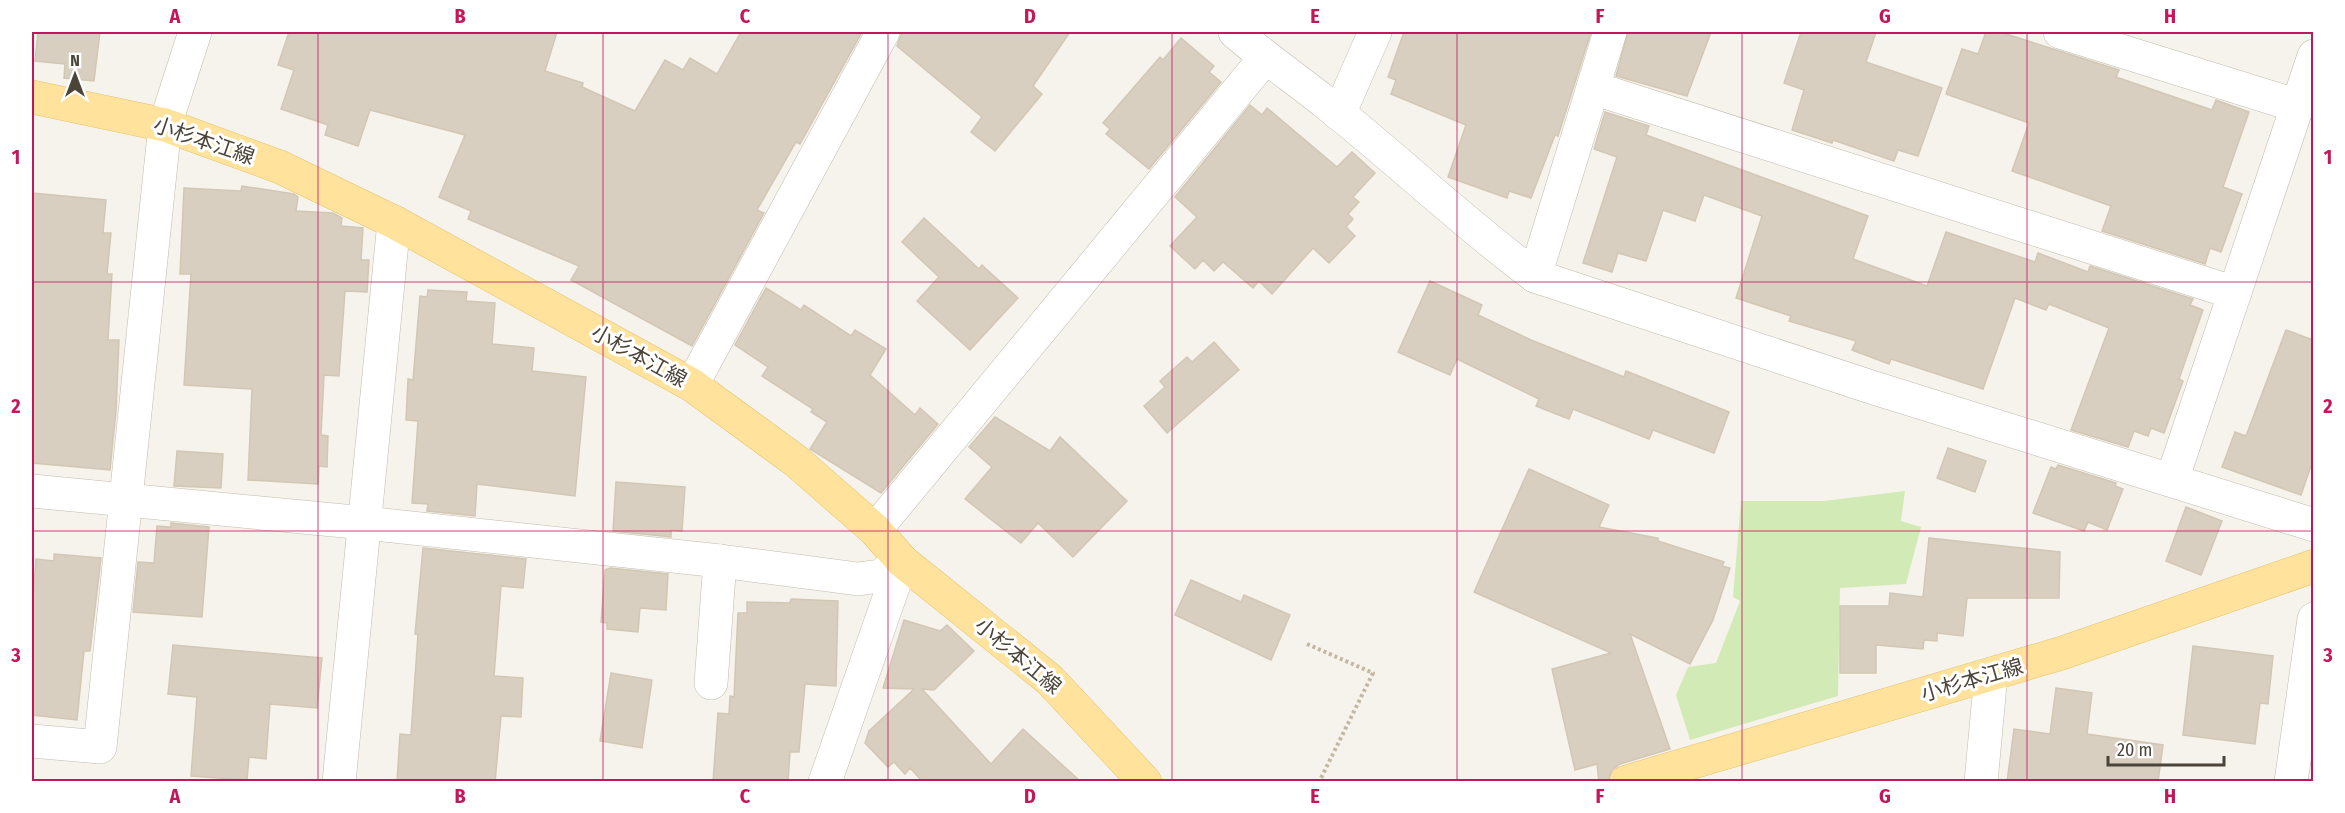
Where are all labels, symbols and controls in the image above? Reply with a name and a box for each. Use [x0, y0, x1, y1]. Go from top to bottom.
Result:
text: A [169, 4, 182, 28]
text: B [454, 4, 466, 28]
text: C [740, 4, 751, 28]
text: D [1024, 4, 1036, 28]
text: E [1310, 4, 1320, 28]
text: F [1596, 4, 1605, 28]
text: G [1879, 4, 1891, 28]
text: H [2164, 4, 2176, 28]
north arrow [45, 45, 105, 105]
text: N [70, 51, 80, 70]
street label: 小杉本江線 [150, 112, 258, 170]
text: 1 [12, 145, 20, 169]
text: 1 [2324, 145, 2332, 169]
street label: 小杉本江線 [587, 319, 691, 393]
text: 2 [10, 394, 21, 418]
text: 2 [2322, 394, 2333, 418]
street label: 小杉本江線 [969, 612, 1067, 700]
text: 3 [10, 643, 21, 667]
text: 3 [2322, 643, 2333, 667]
street label: 小杉本江線 [1918, 653, 2026, 707]
scale bar [2108, 729, 2224, 767]
text: 20 m [2117, 739, 2152, 761]
text: A [169, 784, 182, 808]
text: B [454, 784, 466, 808]
text: C [740, 784, 751, 808]
text: D [1024, 784, 1036, 808]
text: E [1310, 784, 1320, 808]
text: F [1596, 784, 1605, 808]
text: G [1879, 784, 1891, 808]
text: H [2164, 784, 2176, 808]

